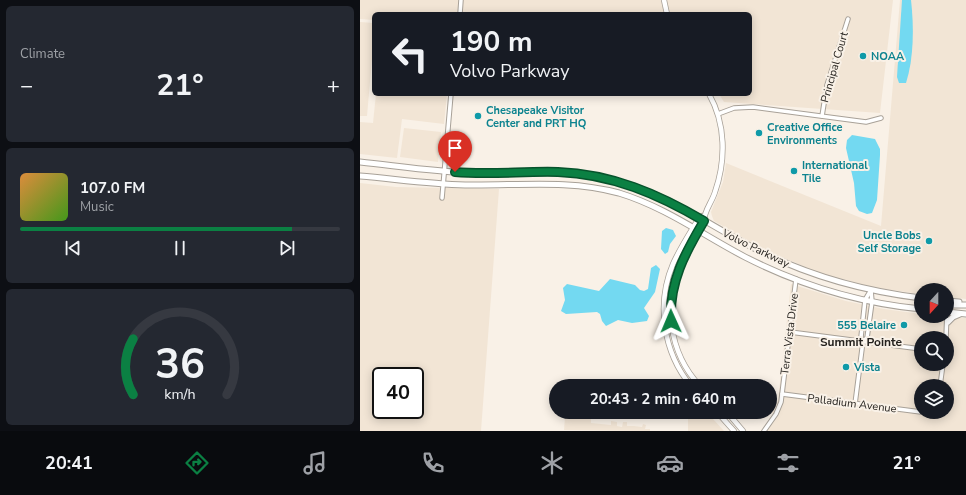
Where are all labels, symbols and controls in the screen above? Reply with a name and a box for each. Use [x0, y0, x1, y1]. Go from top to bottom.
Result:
text: 190 m [450, 23, 533, 61]
icon: left [384, 28, 436, 80]
street label: Principal Court [817, 30, 852, 104]
text: Climate [20, 45, 65, 63]
place label: NOAA [871, 49, 905, 64]
marker: NOAA [858, 51, 868, 61]
text: Volvo Parkway [450, 59, 570, 83]
text: 21° [156, 65, 204, 106]
text: − [20, 71, 33, 101]
text: + [327, 71, 340, 101]
place label: Chesapeake Visitor Center and PRT HQ [486, 103, 587, 131]
marker: Chesapeake Visitor Center and PRT HQ [473, 111, 483, 121]
place label: Creative Office Environments [767, 120, 843, 148]
marker: Creative Office Environments [754, 128, 764, 138]
pin [438, 131, 472, 172]
icon: arrive [444, 137, 466, 159]
place label: International Tile [802, 158, 868, 186]
marker: International Tile [789, 166, 799, 176]
text: 107.0 FM [80, 178, 145, 198]
text: Music [80, 198, 114, 216]
street label: Volvo Parkway [719, 225, 792, 271]
place label: Uncle Bobs Self Storage [857, 228, 921, 256]
marker: Uncle Bobs Self Storage [924, 236, 934, 246]
icon: previous [62, 237, 84, 259]
icon: pause [169, 237, 191, 259]
icon: next [276, 237, 298, 259]
north arrow [914, 283, 954, 323]
map controls [914, 283, 954, 419]
street label: Terra Vista Drive [777, 292, 802, 376]
position arrow [650, 300, 692, 342]
place label: 555 Belaire [837, 318, 896, 333]
marker: 555 Belaire [899, 320, 909, 330]
button: search [914, 331, 954, 371]
district label: Summit Pointe [820, 334, 903, 350]
text: 36 [155, 336, 205, 393]
place label: Vista [853, 360, 880, 375]
marker: Vista [841, 362, 851, 372]
speed limit sign: 40 [372, 367, 424, 419]
button: layers [914, 379, 954, 419]
text: km/h [164, 385, 196, 404]
text: 20:43 · 2 min · 640 m [590, 389, 736, 409]
street label: Palladium Avenue [807, 391, 898, 416]
icon: directions [183, 449, 211, 477]
icon: music [301, 449, 329, 477]
icon: phone [419, 449, 447, 477]
icon: climate [538, 449, 566, 477]
icon: car [656, 449, 684, 477]
icon: filters [774, 449, 802, 477]
text: 20:41 [45, 451, 93, 475]
text: 21° [892, 451, 921, 475]

